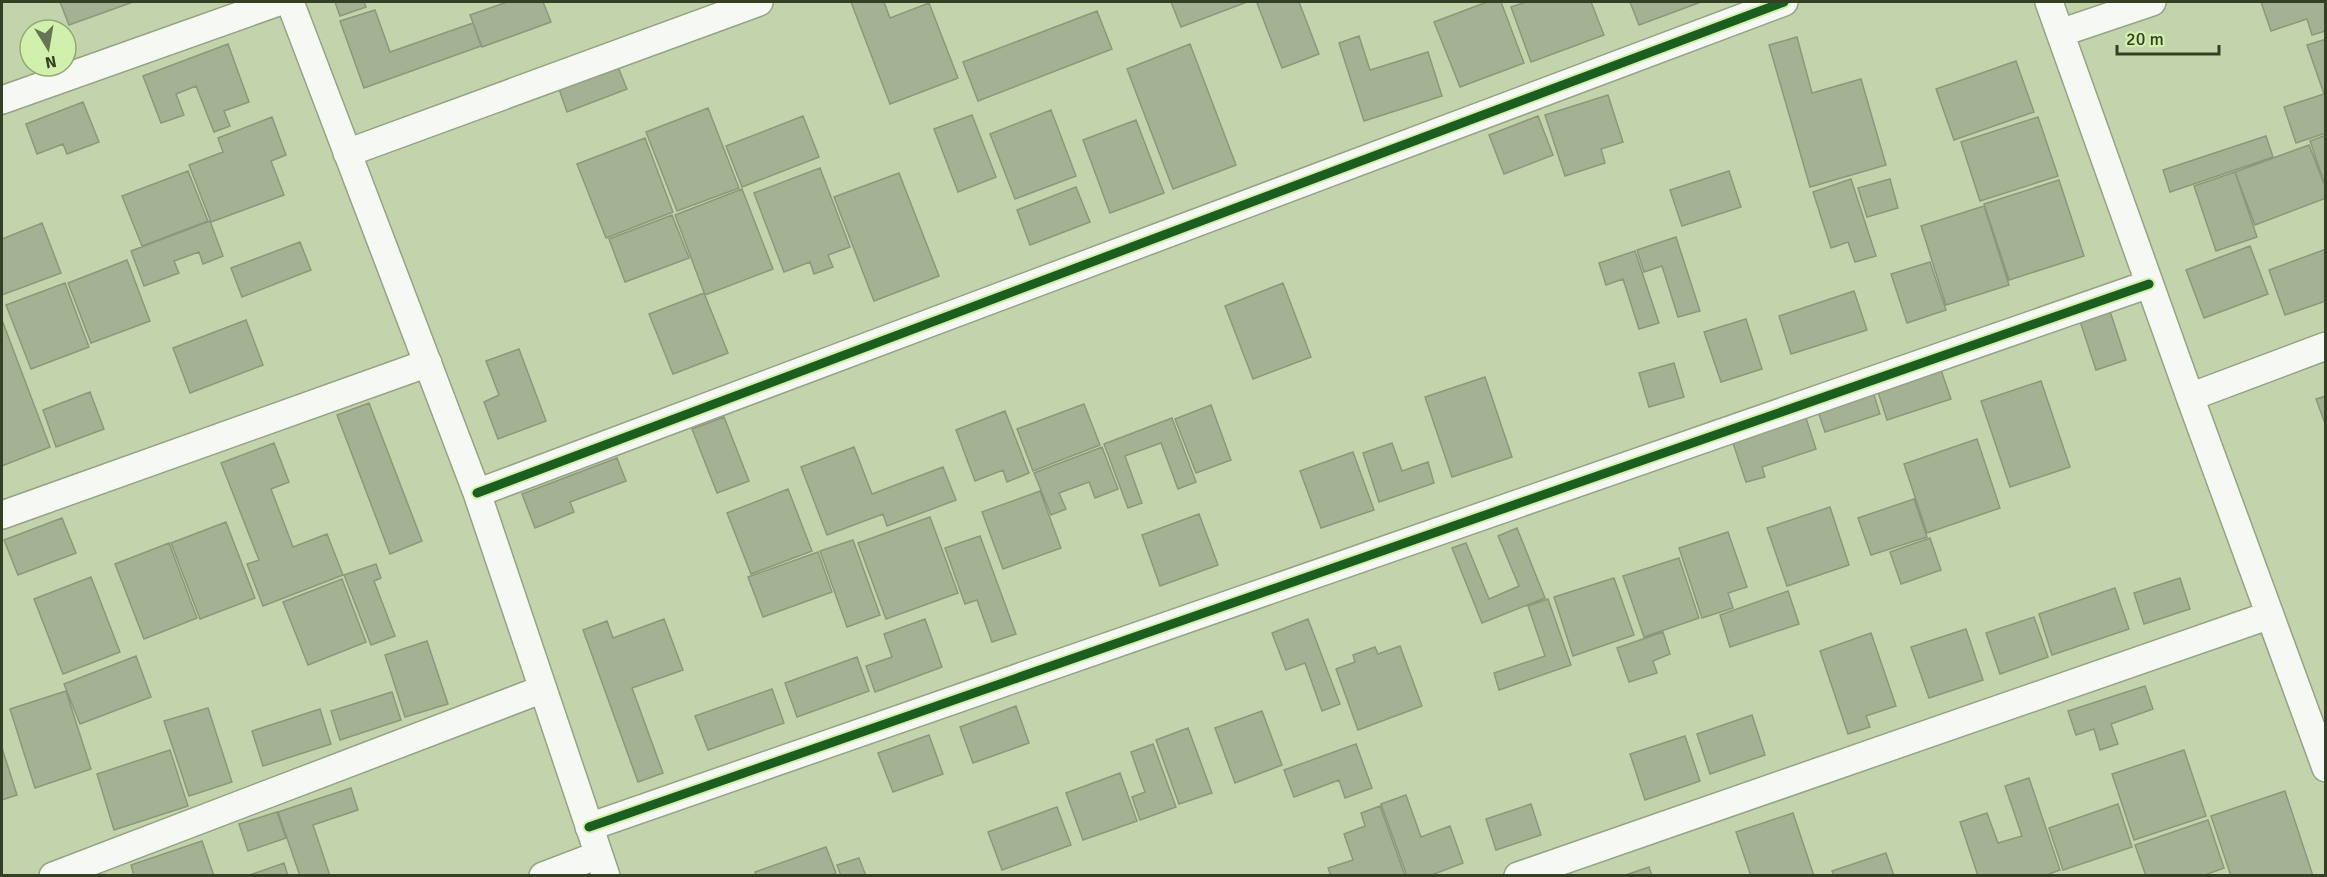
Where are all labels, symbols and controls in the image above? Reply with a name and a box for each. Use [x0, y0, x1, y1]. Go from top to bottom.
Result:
north arrow [18, 18, 78, 78]
scale bar [2117, 18, 2219, 56]
text: 20 m [2126, 28, 2164, 50]
text: N [43, 51, 58, 73]

